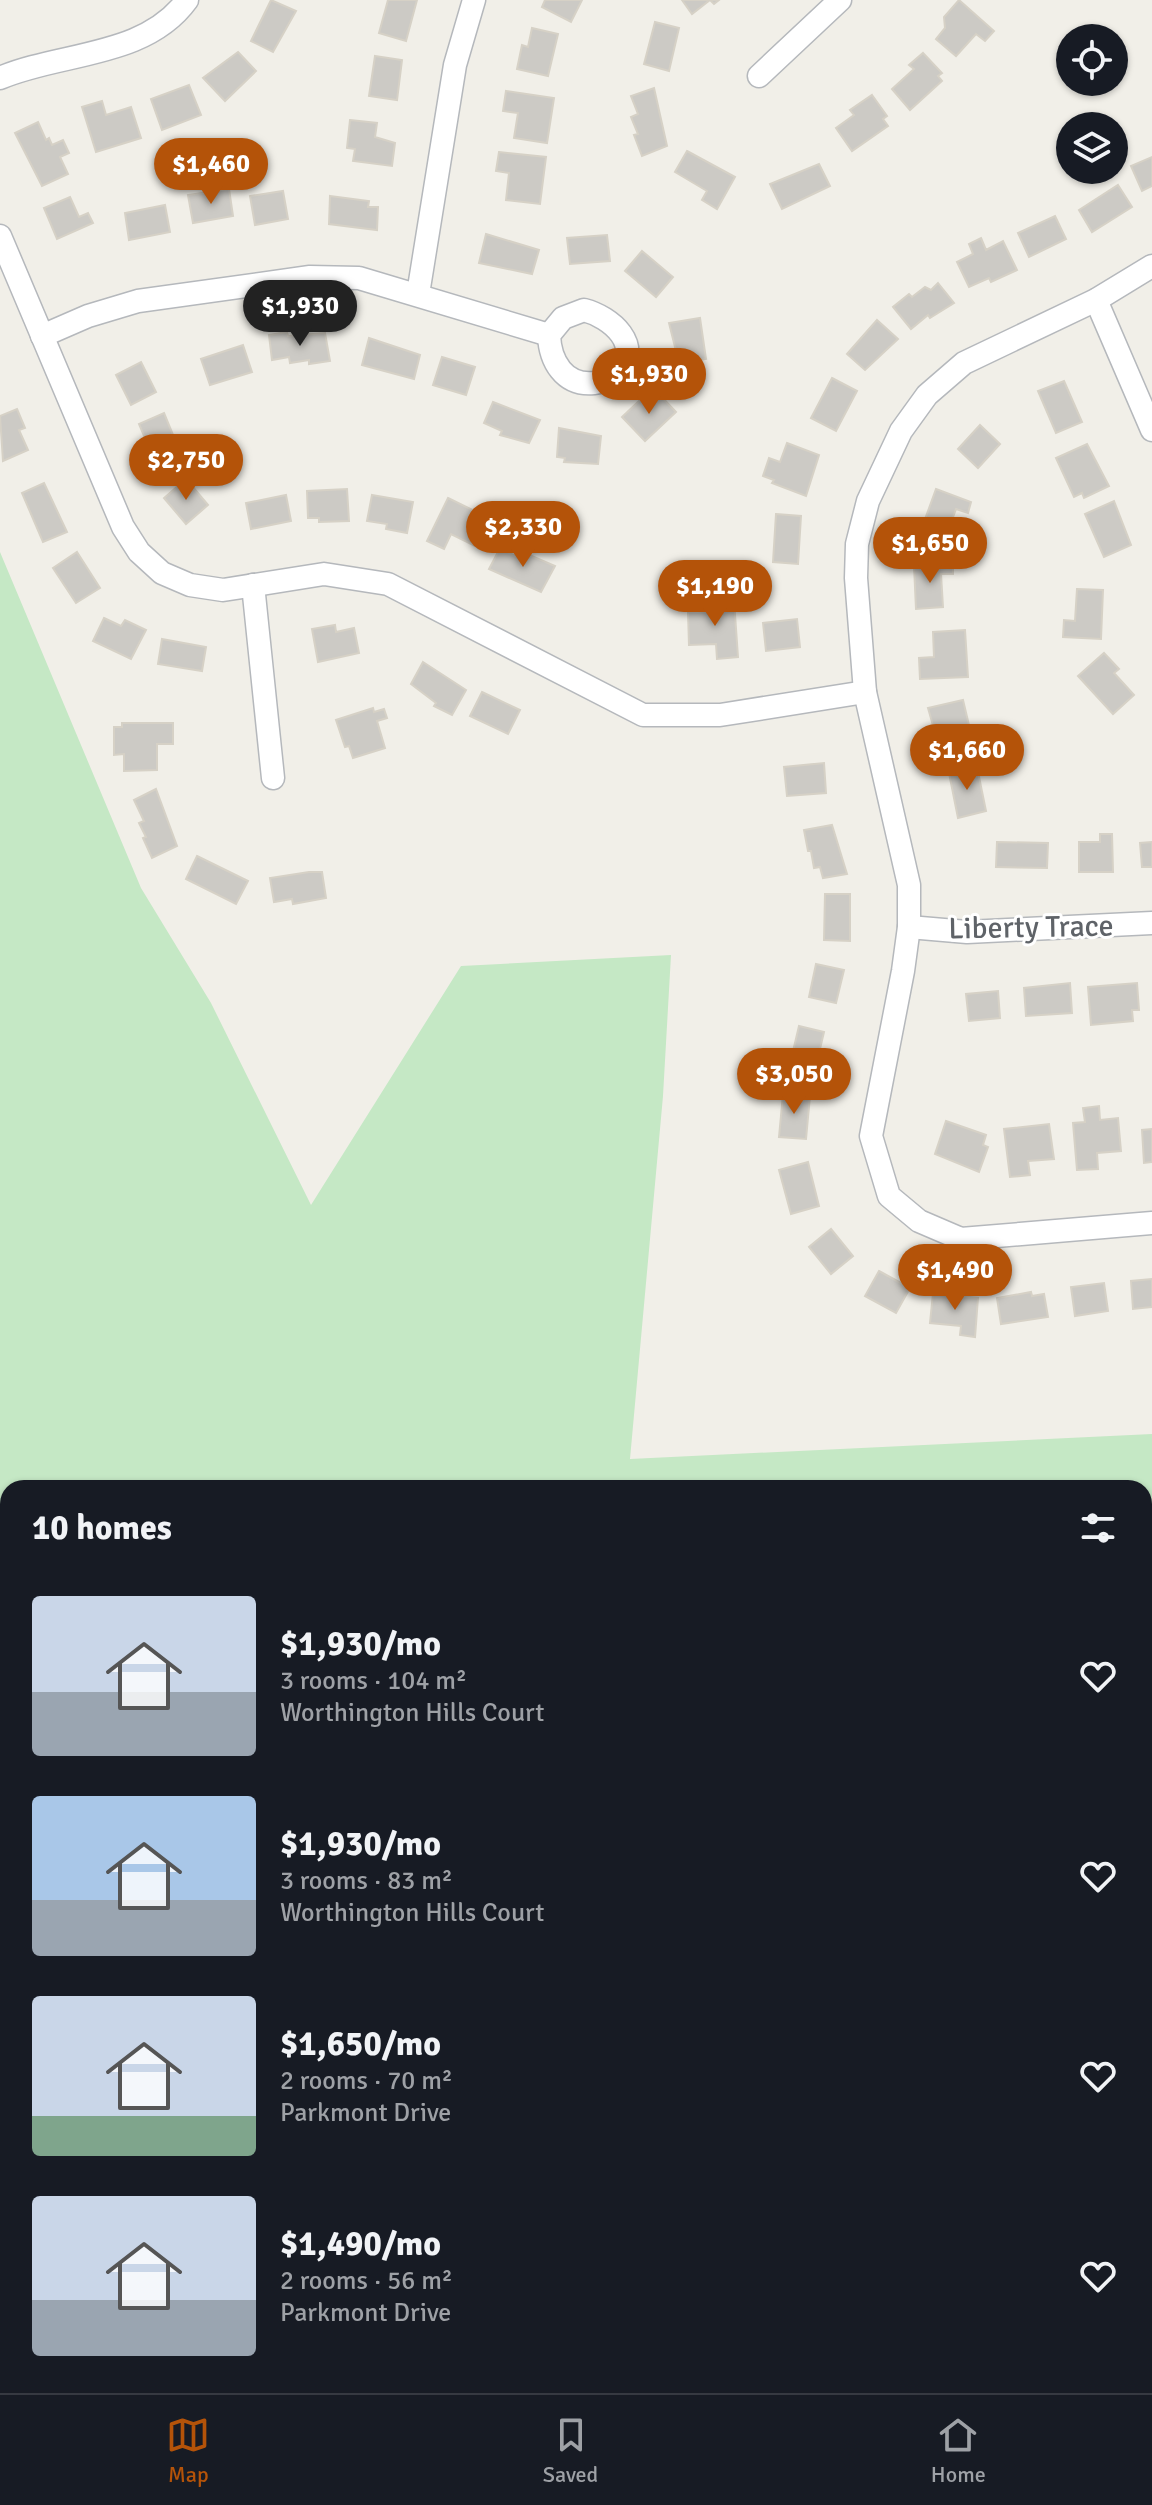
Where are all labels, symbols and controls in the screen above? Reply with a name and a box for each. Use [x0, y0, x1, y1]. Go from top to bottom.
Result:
map controls [1056, 24, 1128, 184]
button: locate [1056, 24, 1128, 96]
button: layers [1056, 112, 1128, 184]
pin: $1,460 [146, 138, 276, 206]
text: $1,460 [172, 148, 250, 180]
pin: $1,930 [235, 280, 365, 348]
text: $1,930 [261, 290, 339, 322]
pin: $1,930 [584, 348, 714, 416]
text: $1,930 [610, 358, 688, 390]
pin: $2,750 [121, 434, 251, 502]
text: $2,750 [147, 444, 225, 476]
pin: $2,330 [458, 501, 588, 569]
text: $2,330 [484, 511, 562, 543]
pin: $1,650 [865, 517, 995, 585]
text: $1,650 [891, 527, 969, 559]
pin: $1,190 [650, 560, 780, 628]
text: $1,190 [676, 570, 754, 602]
pin: $1,660 [902, 724, 1032, 792]
text: $1,660 [928, 734, 1006, 766]
street label: Liberty Trace [948, 908, 1114, 947]
pin: $3,050 [729, 1048, 859, 1116]
text: $3,050 [755, 1058, 833, 1090]
pin: $1,490 [890, 1244, 1020, 1312]
text: $1,490 [916, 1254, 994, 1286]
icon: filters [1076, 1506, 1120, 1550]
text: 10 homes [32, 1507, 172, 1549]
text: $1,930/mo [280, 1623, 441, 1665]
icon: home [96, 1628, 192, 1724]
icon: heart [1076, 1654, 1120, 1698]
text: 3 rooms · 104 m² [280, 1665, 467, 1697]
text: Worthington Hills Court [280, 1697, 544, 1729]
text: $1,930/mo [280, 1823, 441, 1865]
icon: home [96, 1828, 192, 1924]
icon: heart [1076, 1854, 1120, 1898]
text: 3 rooms · 83 m² [280, 1865, 453, 1897]
text: Worthington Hills Court [280, 1897, 544, 1929]
text: $1,650/mo [280, 2023, 441, 2065]
icon: home [96, 2028, 192, 2124]
icon: heart [1076, 2054, 1120, 2098]
text: 2 rooms · 70 m² [280, 2065, 453, 2097]
text: Parkmont Drive [280, 2097, 451, 2129]
text: $1,490/mo [280, 2223, 441, 2265]
icon: home [96, 2228, 192, 2324]
icon: heart [1076, 2254, 1120, 2298]
text: 2 rooms · 56 m² [280, 2265, 453, 2297]
text: Parkmont Drive [280, 2297, 451, 2329]
tab: Map [166, 2413, 210, 2488]
tab: Saved [543, 2413, 598, 2488]
tab: Home [931, 2413, 986, 2488]

